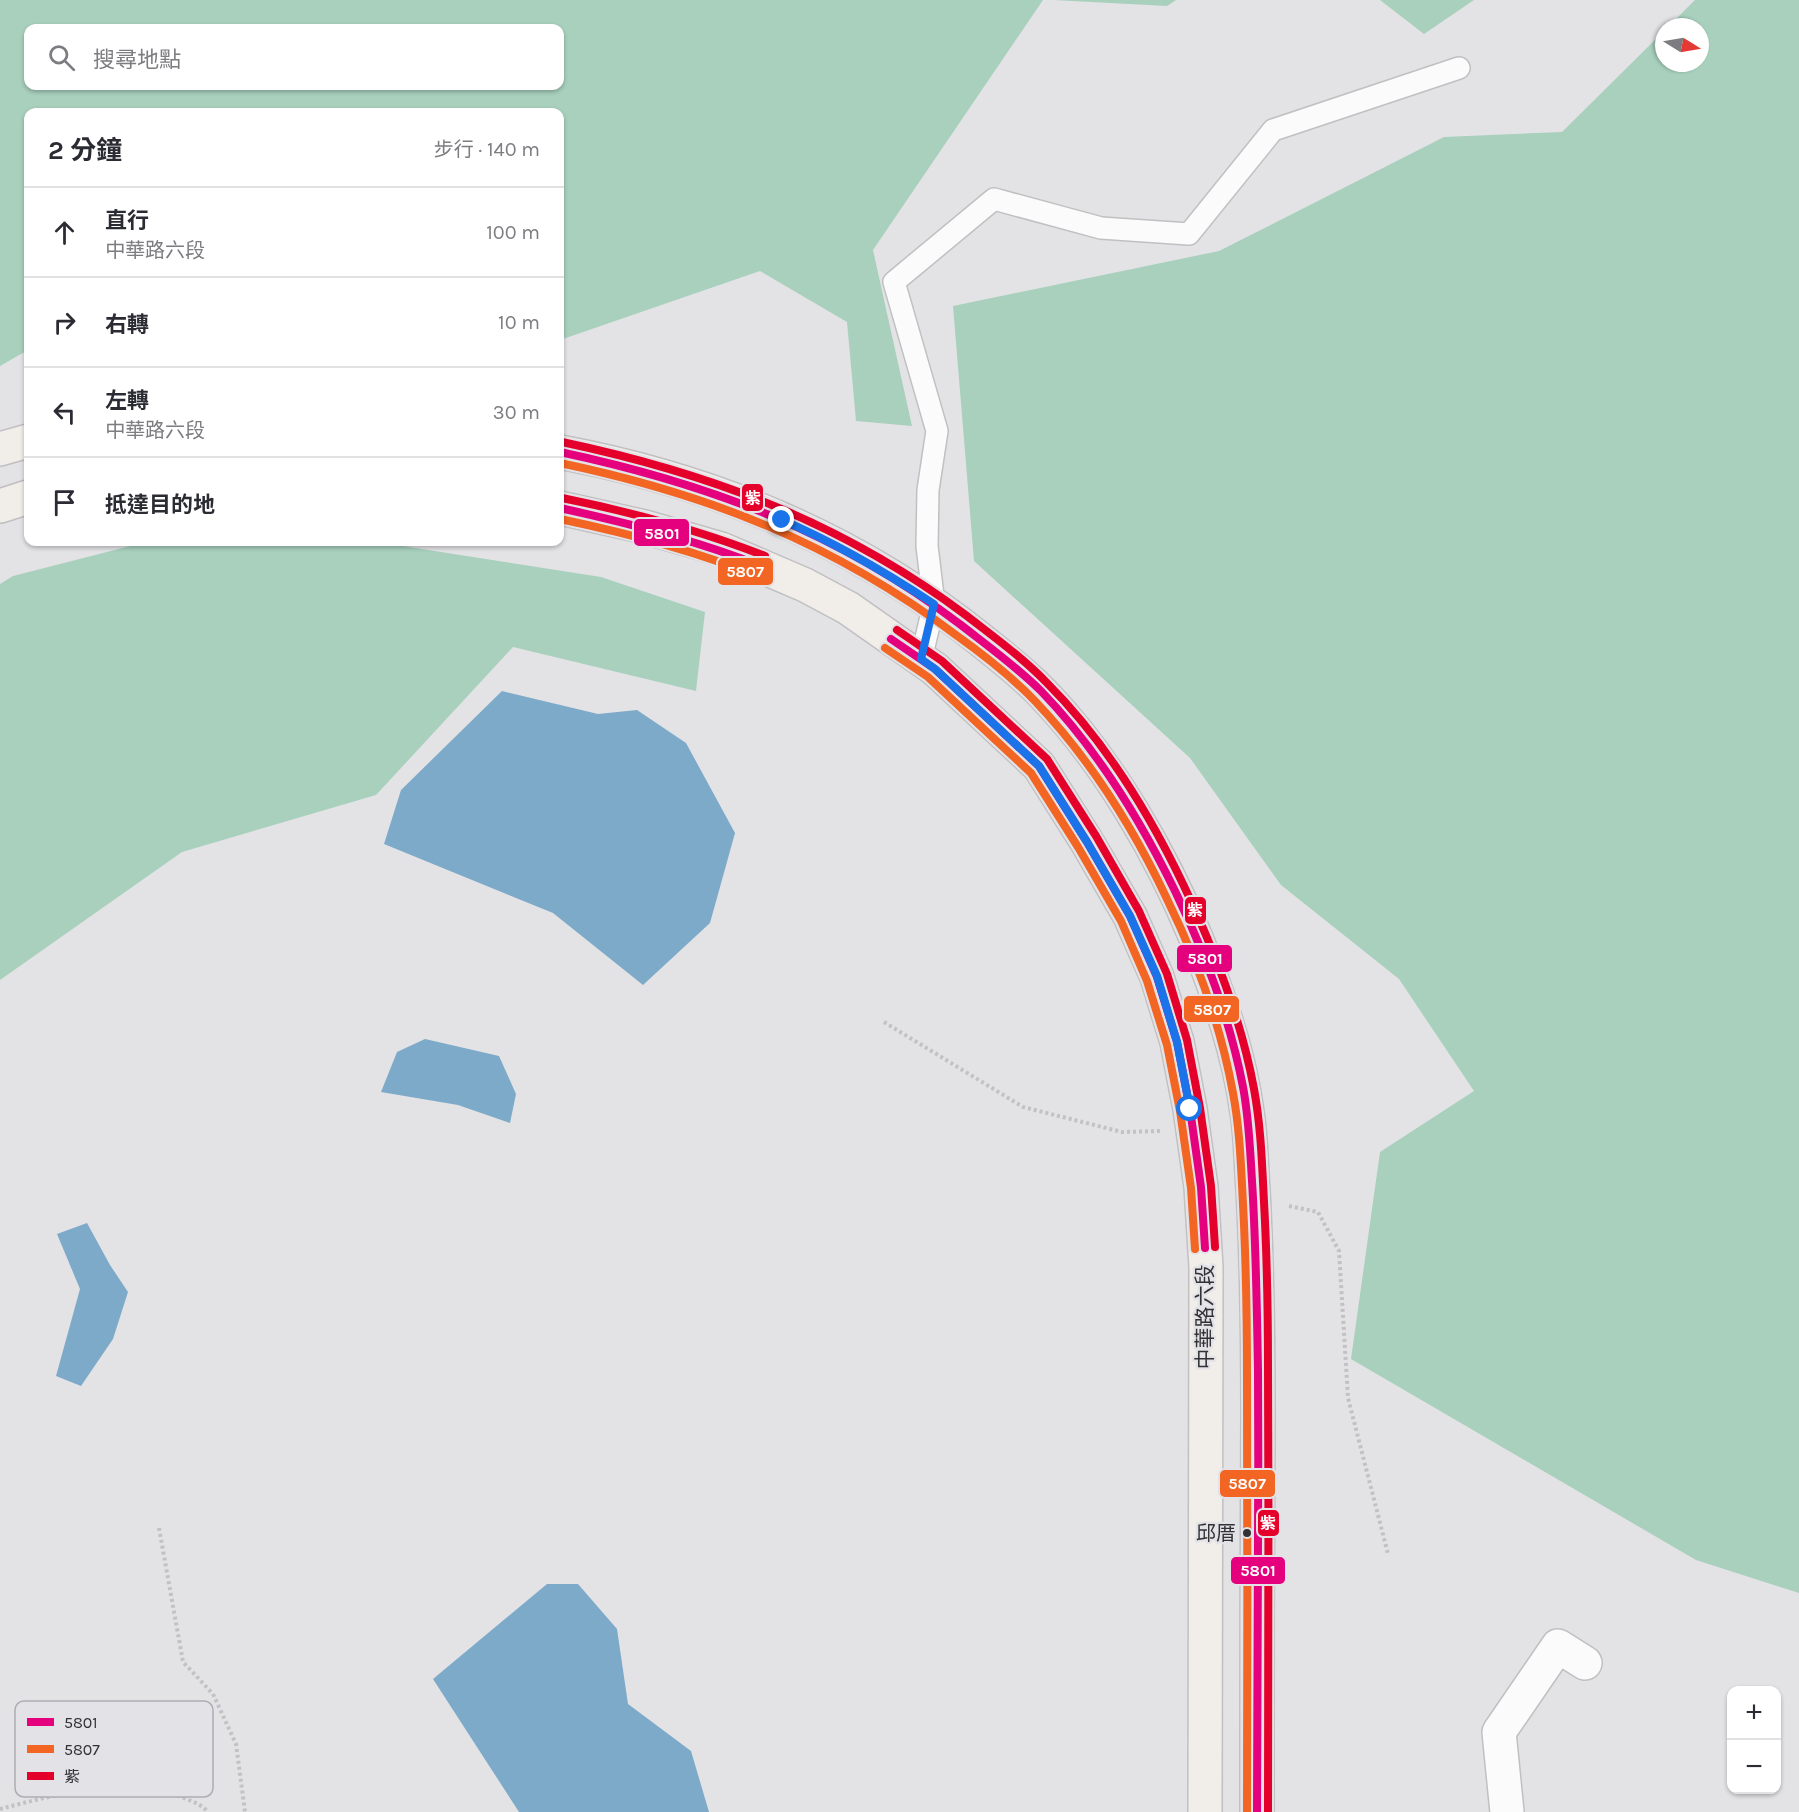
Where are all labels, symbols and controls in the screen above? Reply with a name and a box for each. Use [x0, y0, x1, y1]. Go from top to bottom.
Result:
north arrow [1655, 18, 1709, 72]
search box [24, 24, 564, 90]
icon: search [45, 41, 78, 74]
text: 搜尋地點 [93, 47, 181, 73]
text: 2 分鐘 [48, 135, 122, 166]
text: 步行 · 140 m [434, 138, 540, 161]
text: 直行 [105, 208, 149, 234]
icon: ahead [48, 216, 81, 249]
text: 100 m [486, 221, 540, 244]
text: 中華路六段 [105, 239, 205, 262]
icon: right [48, 306, 81, 339]
text: 10 m [498, 311, 540, 334]
text: 右轉 [105, 312, 149, 338]
text: 左轉 [105, 388, 149, 414]
icon: left [48, 396, 81, 429]
text: 30 m [493, 401, 540, 424]
text: 中華路六段 [105, 419, 205, 442]
line badge: 紫 [741, 483, 764, 512]
icon: arrive [48, 486, 81, 519]
text: 紫 [745, 489, 761, 508]
text: 抵達目的地 [105, 492, 215, 518]
route end [768, 506, 794, 532]
line badge: 5801 [633, 518, 690, 547]
text: 5801 [644, 524, 680, 543]
line badge: 5807 [717, 557, 774, 586]
text: 5807 [726, 562, 764, 581]
line badge: 紫 [1184, 896, 1207, 925]
text: 紫 [1187, 901, 1203, 920]
line badge: 5801 [1176, 944, 1233, 973]
text: 5801 [1187, 949, 1223, 968]
line badge: 5807 [1183, 995, 1240, 1023]
text: 5807 [1193, 1000, 1231, 1019]
route start [1176, 1095, 1202, 1121]
street label: 中華路六段 [1193, 1265, 1217, 1370]
line badge: 5807 [1219, 1469, 1276, 1498]
text: 5807 [1228, 1474, 1266, 1493]
line badge: 紫 [1257, 1509, 1280, 1537]
text: 紫 [1260, 1514, 1276, 1533]
place label: 邱厝 [1196, 1522, 1236, 1545]
marker: 邱厝 [1241, 1527, 1253, 1539]
line badge: 5801 [1230, 1556, 1286, 1585]
text: 5801 [1240, 1561, 1276, 1580]
map controls [1727, 1686, 1781, 1794]
button: + [1727, 1686, 1781, 1740]
legend [15, 1701, 213, 1797]
text: 5801 [64, 1713, 98, 1732]
text: 5807 [64, 1740, 100, 1759]
button: − [1727, 1740, 1781, 1794]
text: 紫 [64, 1767, 80, 1786]

